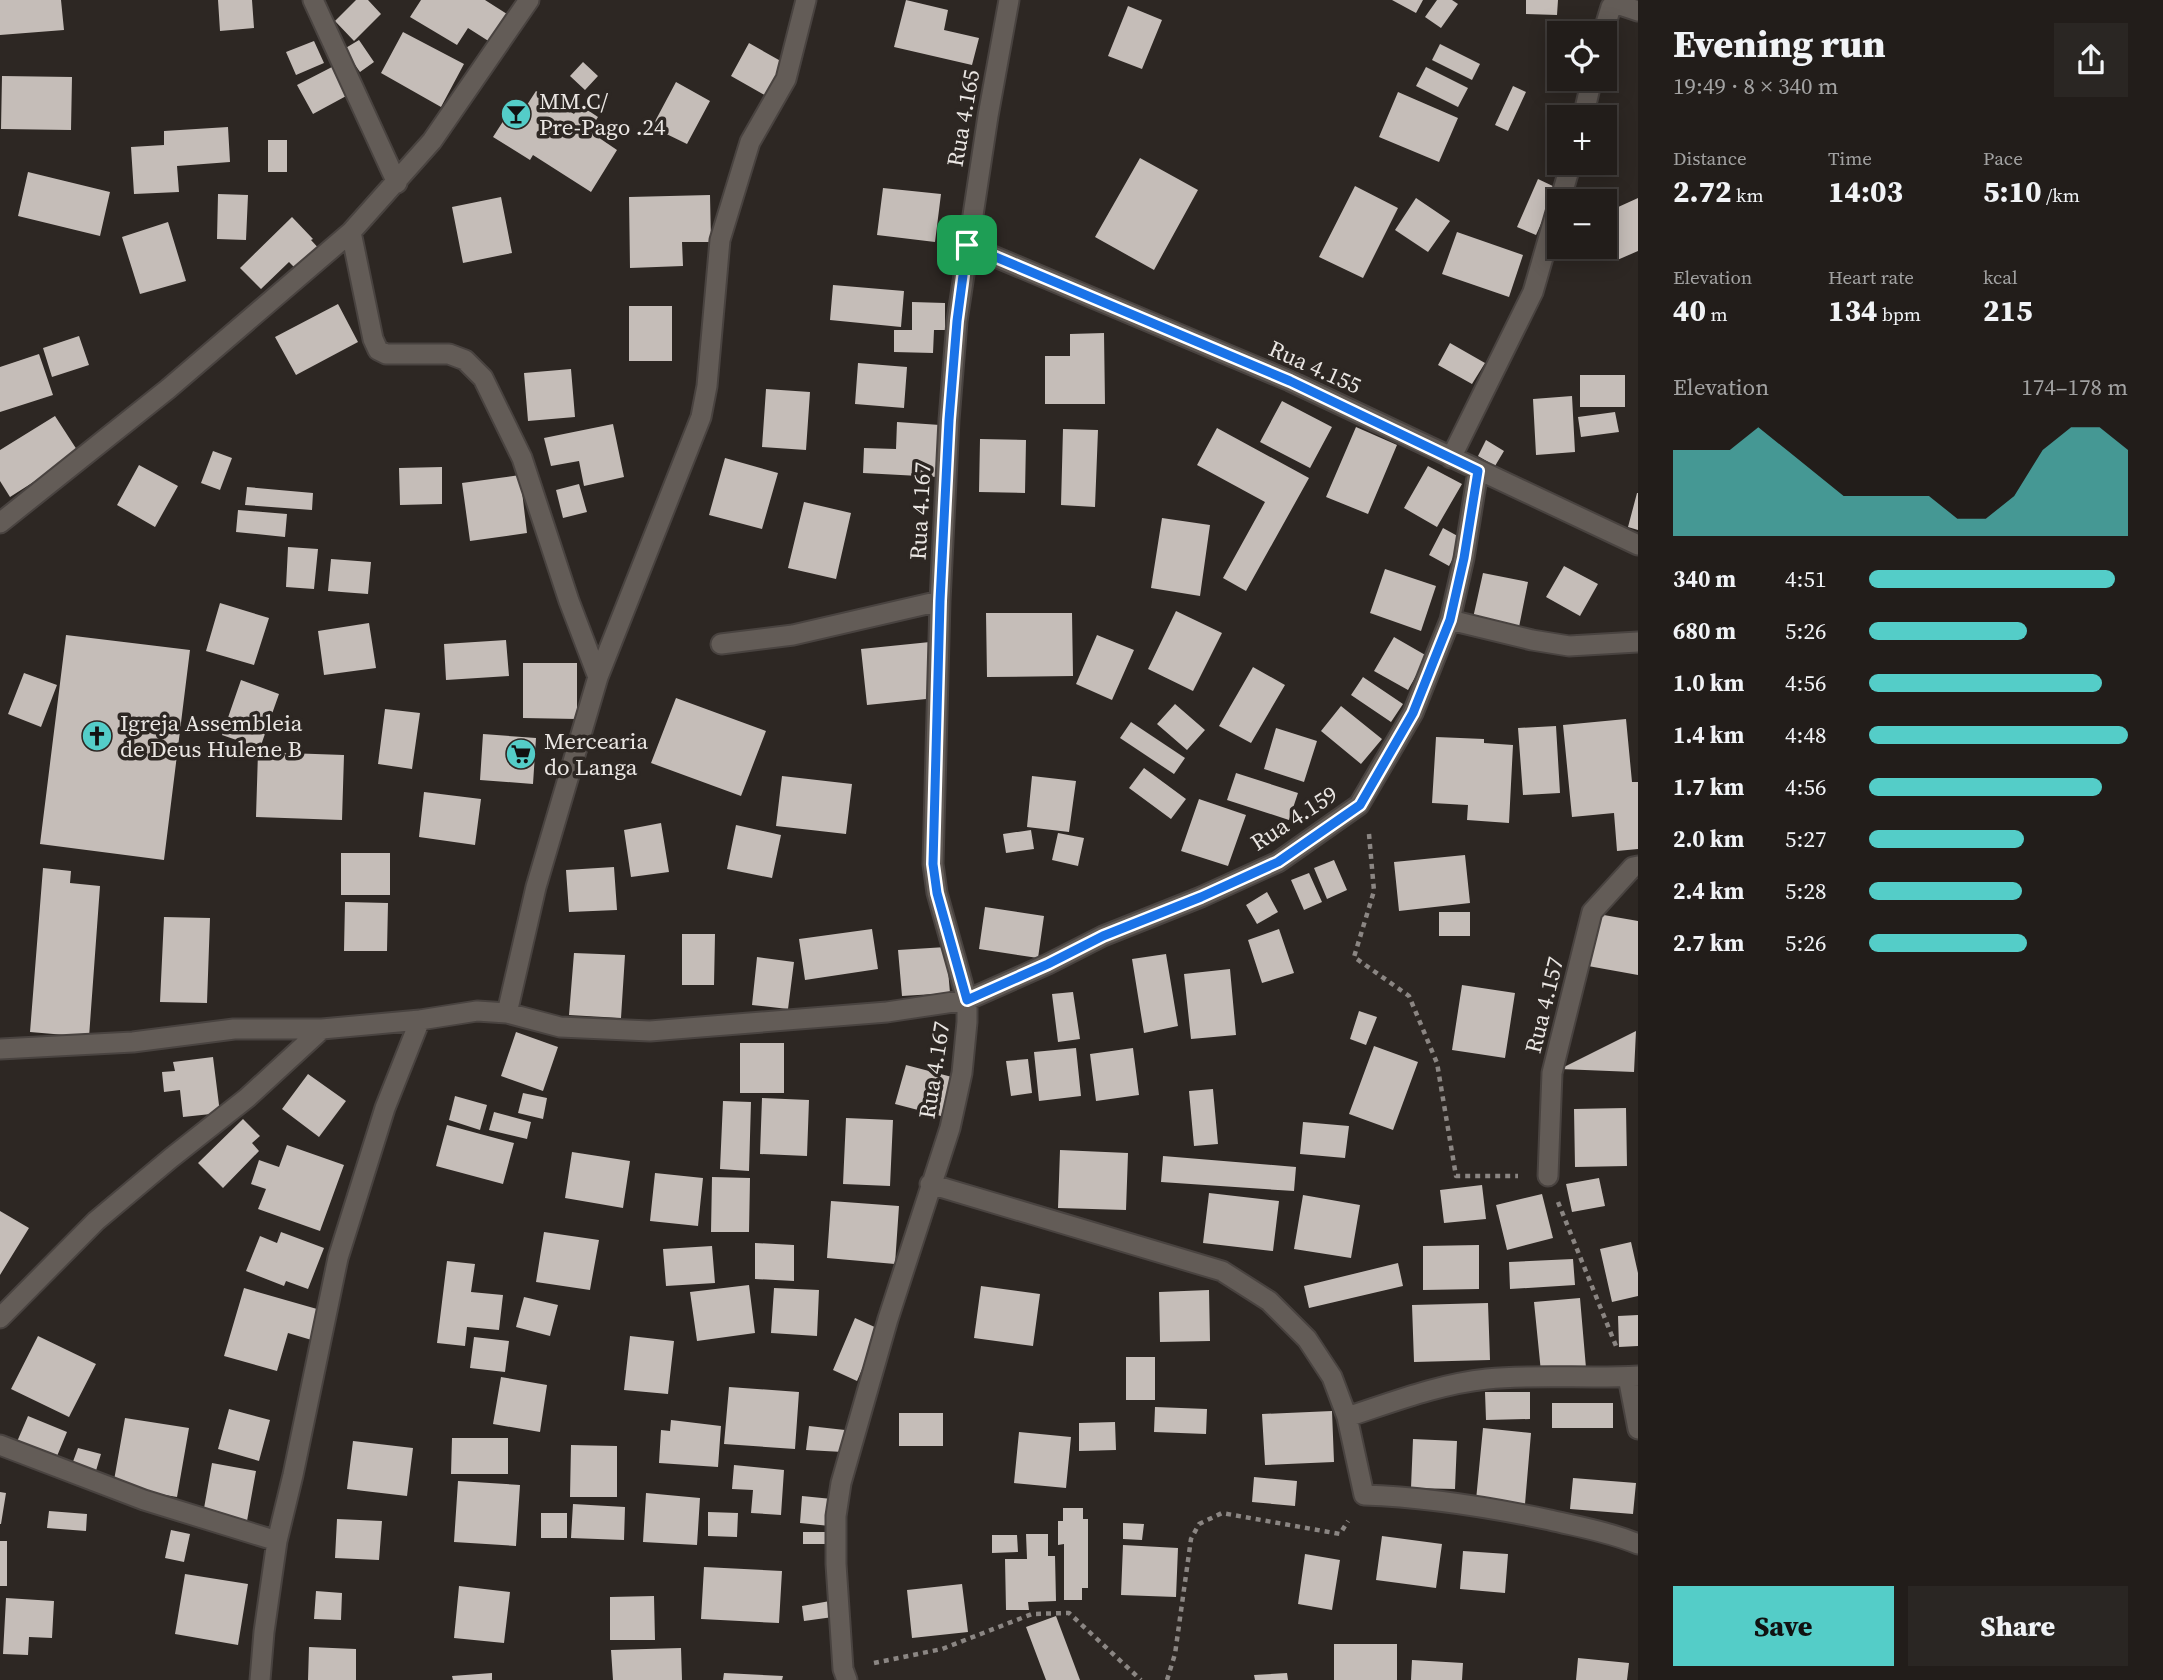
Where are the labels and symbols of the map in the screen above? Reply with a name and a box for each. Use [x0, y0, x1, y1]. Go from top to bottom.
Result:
street label: Rua 4.165 [939, 67, 987, 169]
place label: MM.C/ Pre-Pago .24 [539, 85, 666, 143]
bar icon: MM.C/ Pre-Pago .24 [499, 97, 533, 131]
pin [937, 215, 997, 275]
street label: Rua 4.155 [1264, 332, 1366, 402]
street label: Rua 4.167 [901, 461, 939, 561]
place label: Igreja Assembleia de Deus Hulene B [120, 707, 303, 765]
church icon: Igreja Assembleia de Deus Hulene B [80, 719, 114, 753]
place label: Mercearia do Langa [544, 725, 648, 783]
supermarket icon: Mercearia do Langa [504, 737, 538, 771]
street label: Rua 4.159 [1244, 778, 1344, 858]
street label: Rua 4.157 [1517, 954, 1571, 1056]
street label: Rua 4.167 [911, 1019, 957, 1121]

